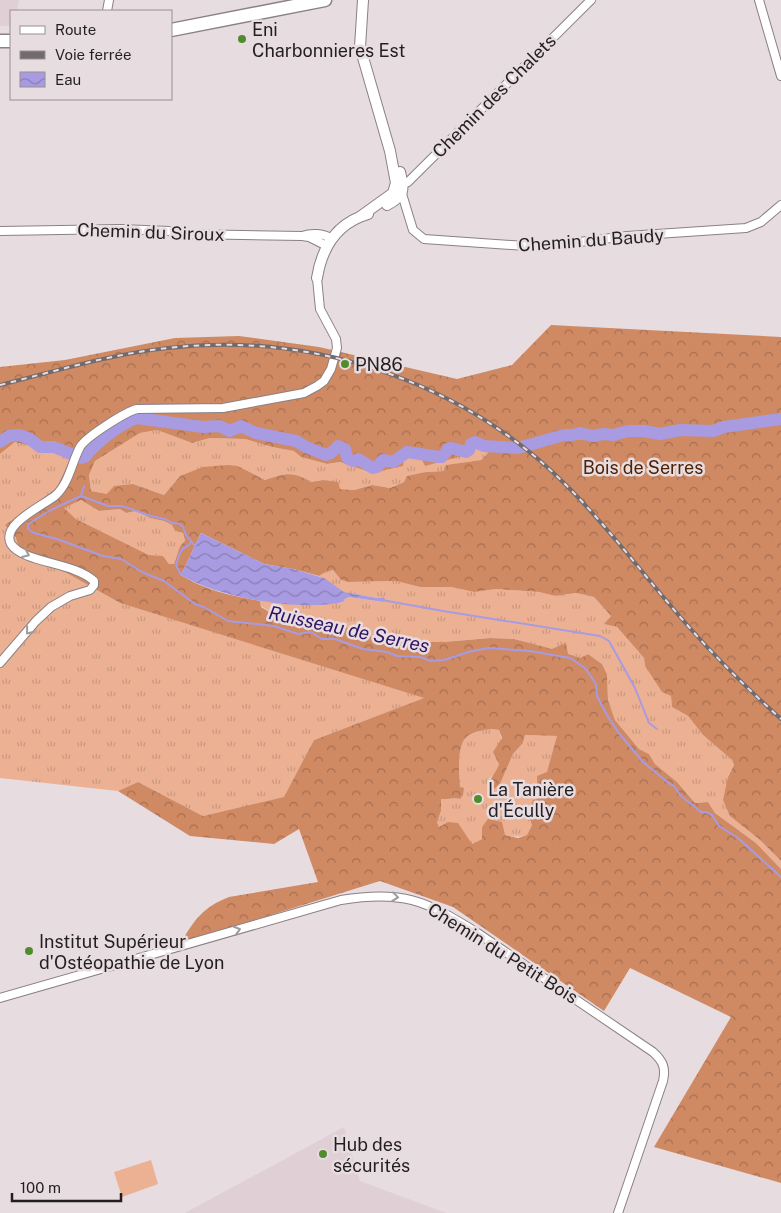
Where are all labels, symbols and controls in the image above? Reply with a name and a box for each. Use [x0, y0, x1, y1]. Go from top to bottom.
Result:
legend [10, 10, 172, 100]
place label: Eni Charbonnieres Est [252, 19, 405, 61]
text: Route [55, 21, 96, 38]
street label: Chemin des Chalets [428, 30, 560, 162]
marker: Eni Charbonnieres Est [236, 33, 248, 45]
text: Voie ferrée [55, 46, 132, 63]
text: Eau [55, 71, 81, 88]
street label: Chemin du Siroux [77, 219, 225, 245]
street label: Chemin du Baudy [517, 224, 665, 256]
place label: PN86 [355, 354, 403, 375]
marker: PN86 [339, 358, 351, 370]
park label: Bois de Serres [583, 457, 703, 478]
one-way arrow [21, 547, 30, 558]
water label: Ruisseau de Serres [267, 601, 431, 657]
one-way arrow [26, 625, 34, 634]
place label: La Tanière d'Écully [488, 779, 574, 821]
marker: La Tanière d'Écully [472, 793, 484, 805]
one-way arrow [391, 891, 399, 902]
street label: Chemin du Petit Bois [424, 898, 582, 1008]
one-way arrow [232, 925, 241, 935]
place label: Institut Supérieur d'Ostéopathie de Lyon [39, 931, 224, 973]
marker: Institut Supérieur d'Ostéopathie de Lyon [23, 945, 35, 957]
place label: Hub des sécurités [333, 1134, 410, 1176]
marker: Hub des sécurités [317, 1148, 329, 1160]
scale bar [12, 1170, 121, 1202]
text: 100 m [20, 1179, 61, 1196]

